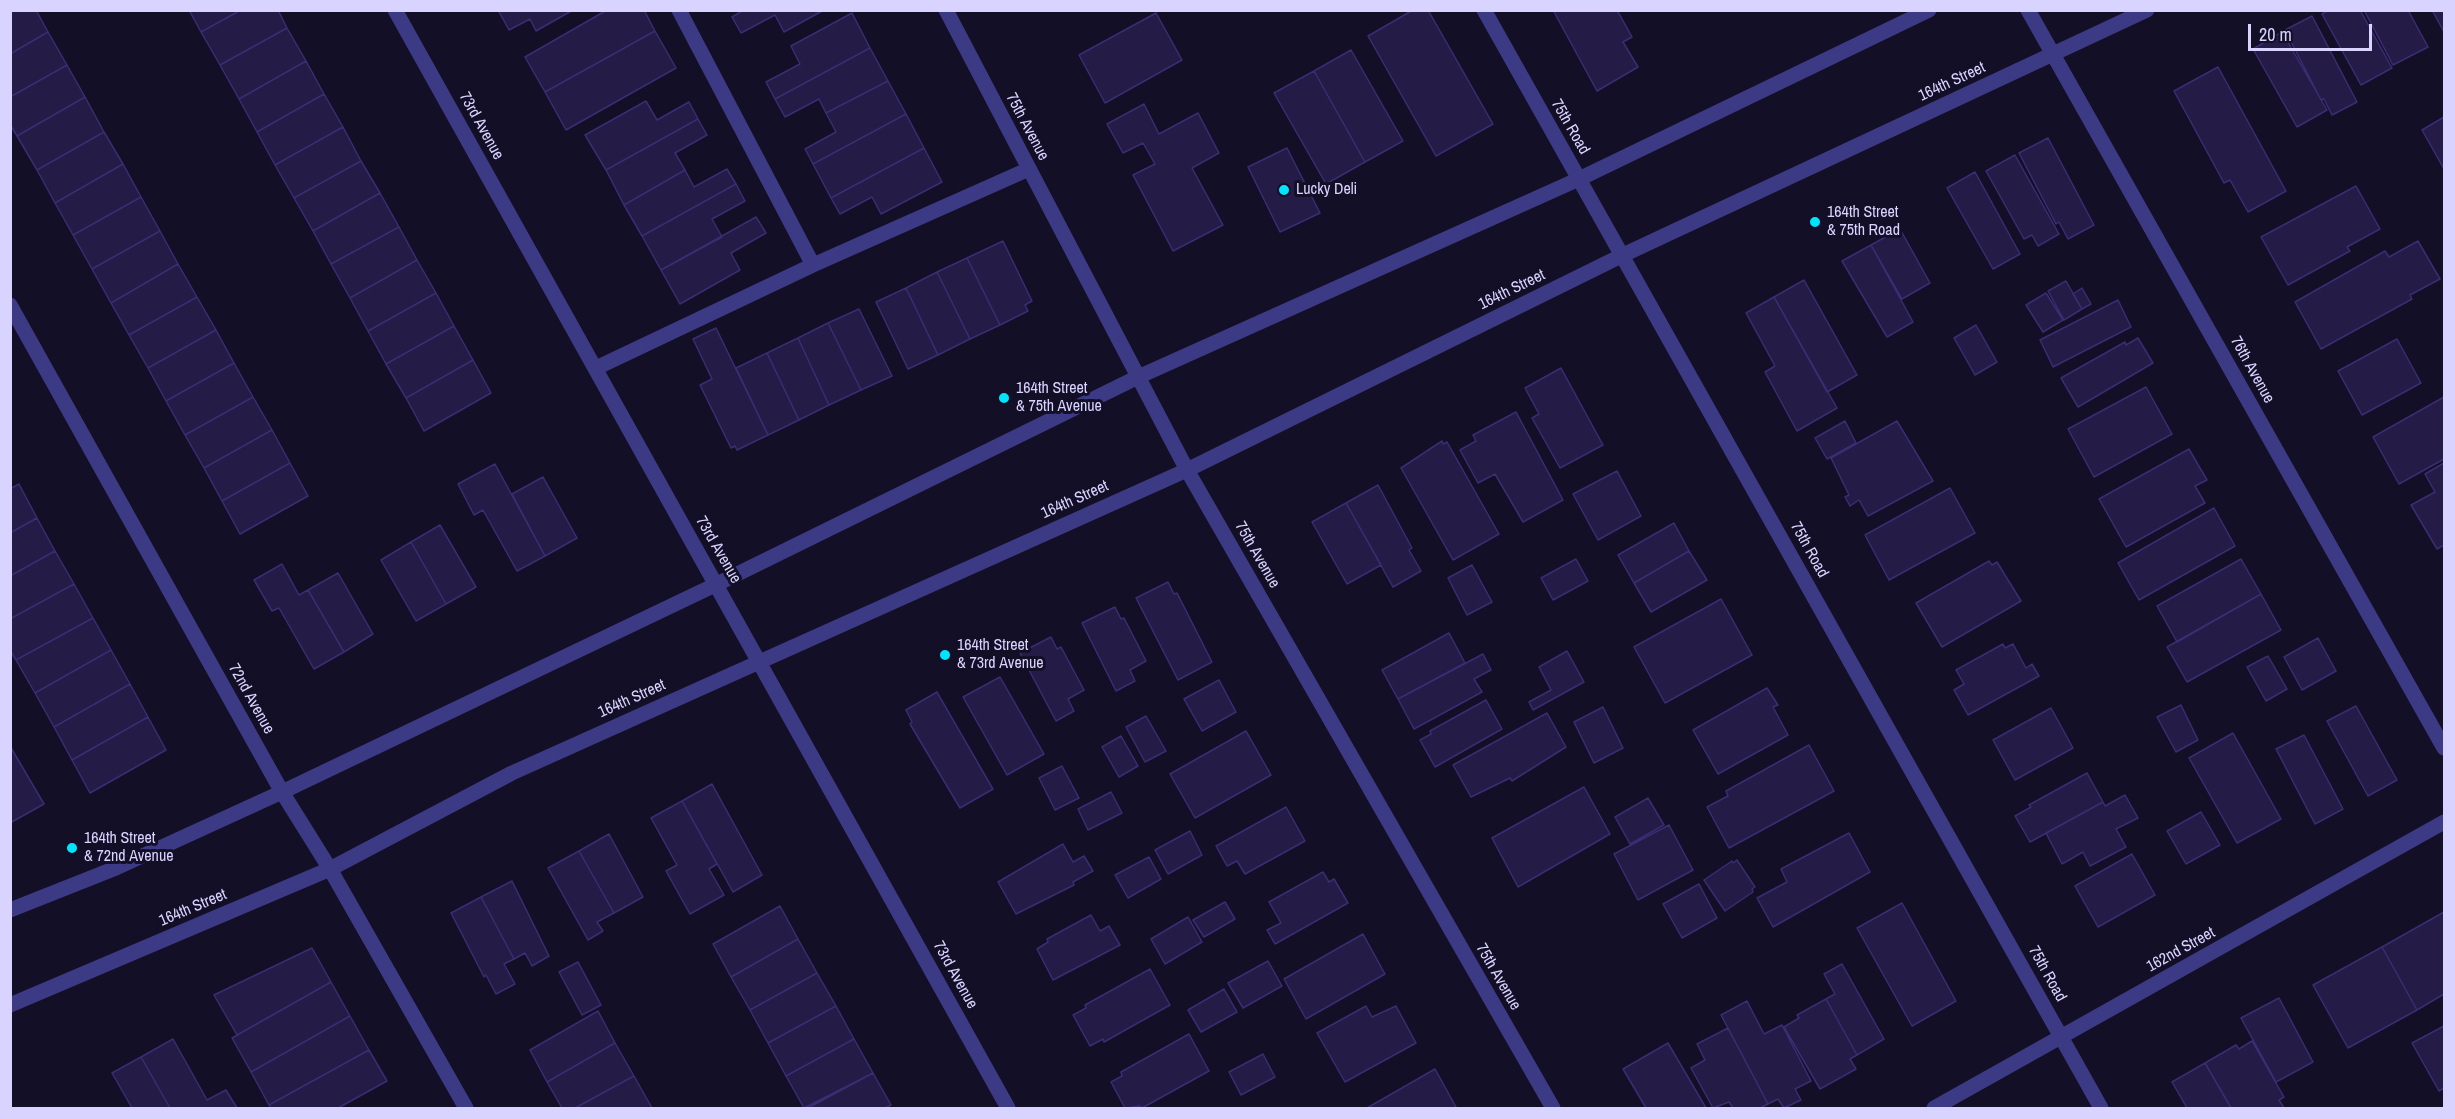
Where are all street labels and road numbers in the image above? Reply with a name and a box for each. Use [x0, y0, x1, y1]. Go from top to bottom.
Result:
street label: 164th Street [1916, 58, 1988, 106]
street label: 73rd Avenue [455, 89, 507, 163]
street label: 75th Avenue [1001, 90, 1053, 164]
street label: 75th Road [1547, 96, 1593, 158]
street label: 164th Street [1476, 266, 1548, 314]
street label: 76th Avenue [2226, 333, 2278, 407]
street label: 164th Street [1038, 477, 1112, 523]
street label: 73rd Avenue [691, 513, 745, 587]
street label: 75th Avenue [1230, 518, 1284, 592]
street label: 75th Road [1786, 519, 1832, 581]
street label: 72nd Avenue [224, 661, 278, 737]
street label: 164th Street [595, 676, 669, 722]
street label: 164th Street [156, 885, 230, 931]
street label: 162nd Street [2143, 923, 2219, 977]
street label: 73rd Avenue [929, 938, 981, 1012]
street label: 75th Avenue [1471, 940, 1525, 1014]
street label: 75th Road [2024, 943, 2070, 1005]

